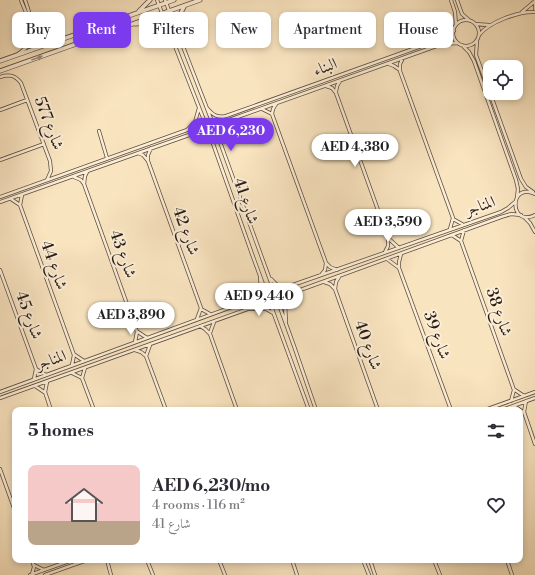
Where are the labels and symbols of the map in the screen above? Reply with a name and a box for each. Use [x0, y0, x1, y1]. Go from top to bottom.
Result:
street label: البناء [310, 54, 340, 80]
one-way arrow [31, 55, 43, 61]
street label: شارع 577 [27, 94, 68, 154]
pin: AED 6,230 [185, 118, 277, 152]
pin: AED 4,380 [309, 134, 401, 168]
street label: شارع 41 [226, 175, 263, 228]
street label: المناجر [460, 191, 498, 221]
street label: شارع 42 [165, 204, 204, 259]
pin: AED 3,590 [342, 209, 434, 243]
street label: شارع 43 [102, 227, 141, 282]
street label: شارع 44 [33, 238, 72, 293]
pin: AED 9,440 [213, 283, 305, 317]
street label: شارع 38 [479, 285, 517, 340]
street label: شارع 45 [8, 288, 47, 343]
pin: AED 3,890 [85, 302, 177, 336]
street label: شارع 39 [416, 308, 455, 363]
street label: شارع 40 [347, 318, 386, 374]
street label: المناجر [31, 345, 69, 375]

